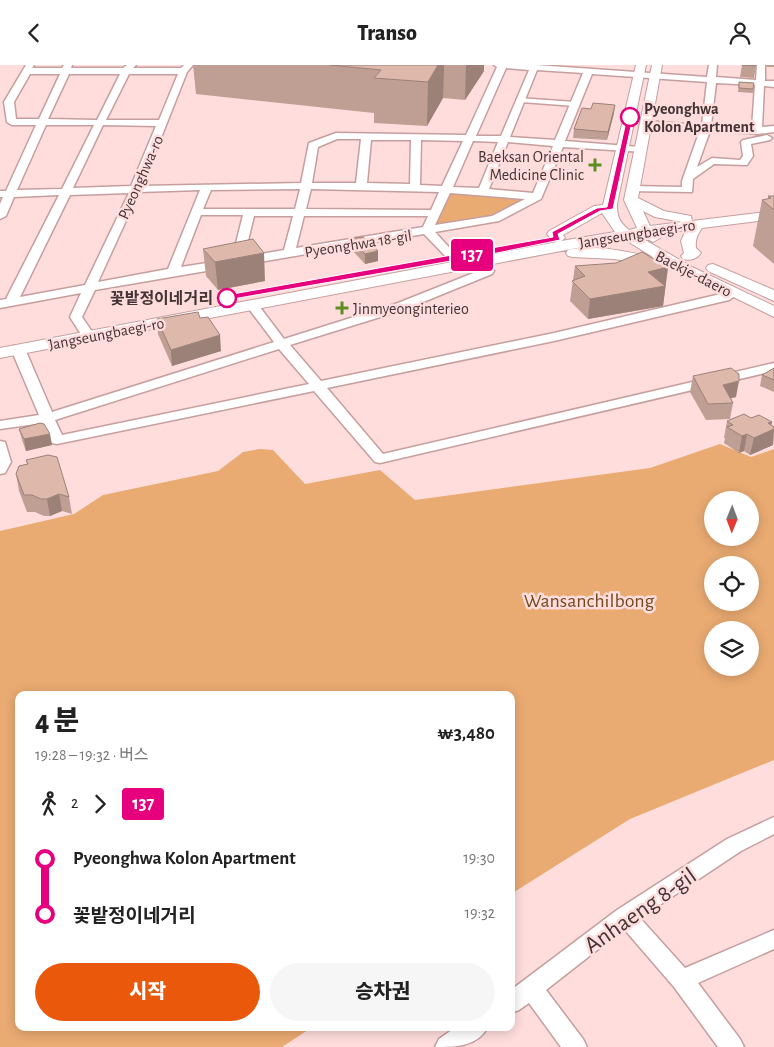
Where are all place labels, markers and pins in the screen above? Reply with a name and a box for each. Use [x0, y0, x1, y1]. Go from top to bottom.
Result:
place label: Pyeonghwa Kolon Apartment [644, 101, 755, 135]
marker: Pyeonghwa Kolon Apartment [620, 107, 640, 127]
place label: Baeksan Oriental Medicine Clinic [478, 149, 584, 183]
marker: Baeksan Oriental Medicine Clinic [588, 158, 602, 172]
marker: 꽃밭정이네거리 [217, 288, 237, 308]
place label: 꽃밭정이네거리 [110, 290, 213, 307]
marker: Jinmyeonginterieo [335, 301, 349, 315]
place label: Jinmyeonginterieo [353, 301, 469, 318]

